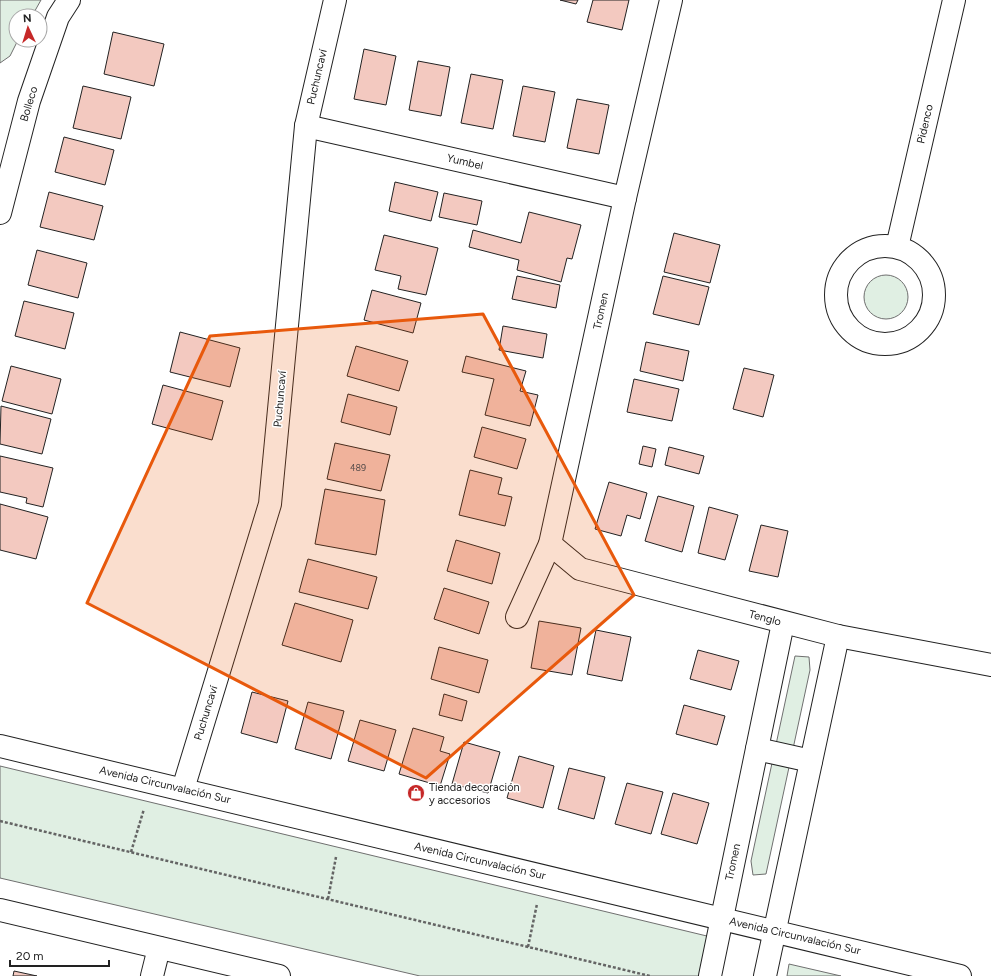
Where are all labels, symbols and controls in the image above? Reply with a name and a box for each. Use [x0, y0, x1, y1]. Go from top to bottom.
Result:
north arrow [8, 8, 48, 48]
text: N [23, 12, 32, 25]
street label: Puchuncaví [304, 48, 330, 106]
street label: Bolleco [17, 85, 41, 123]
street label: Pidenco [914, 103, 936, 145]
street label: Yumbel [446, 152, 484, 172]
street label: Tromen [591, 291, 611, 331]
street label: Puchuncaví [271, 370, 289, 428]
house number: 489 [350, 462, 366, 473]
street label: Tenglo [747, 607, 783, 629]
street label: Puchuncaví [192, 684, 221, 742]
street label: Avenida Circunvalación Sur [98, 764, 232, 807]
place label: Tienda decoración y accesorios [429, 781, 520, 807]
shop icon: Tienda decoración y accesorios [406, 783, 426, 803]
street label: Avenida Circunvalación Sur [413, 840, 547, 883]
street label: Tromen [723, 842, 743, 882]
street label: Avenida Circunvalación Sur [728, 915, 862, 958]
scale bar [10, 942, 109, 968]
text: 20 m [16, 949, 44, 963]

